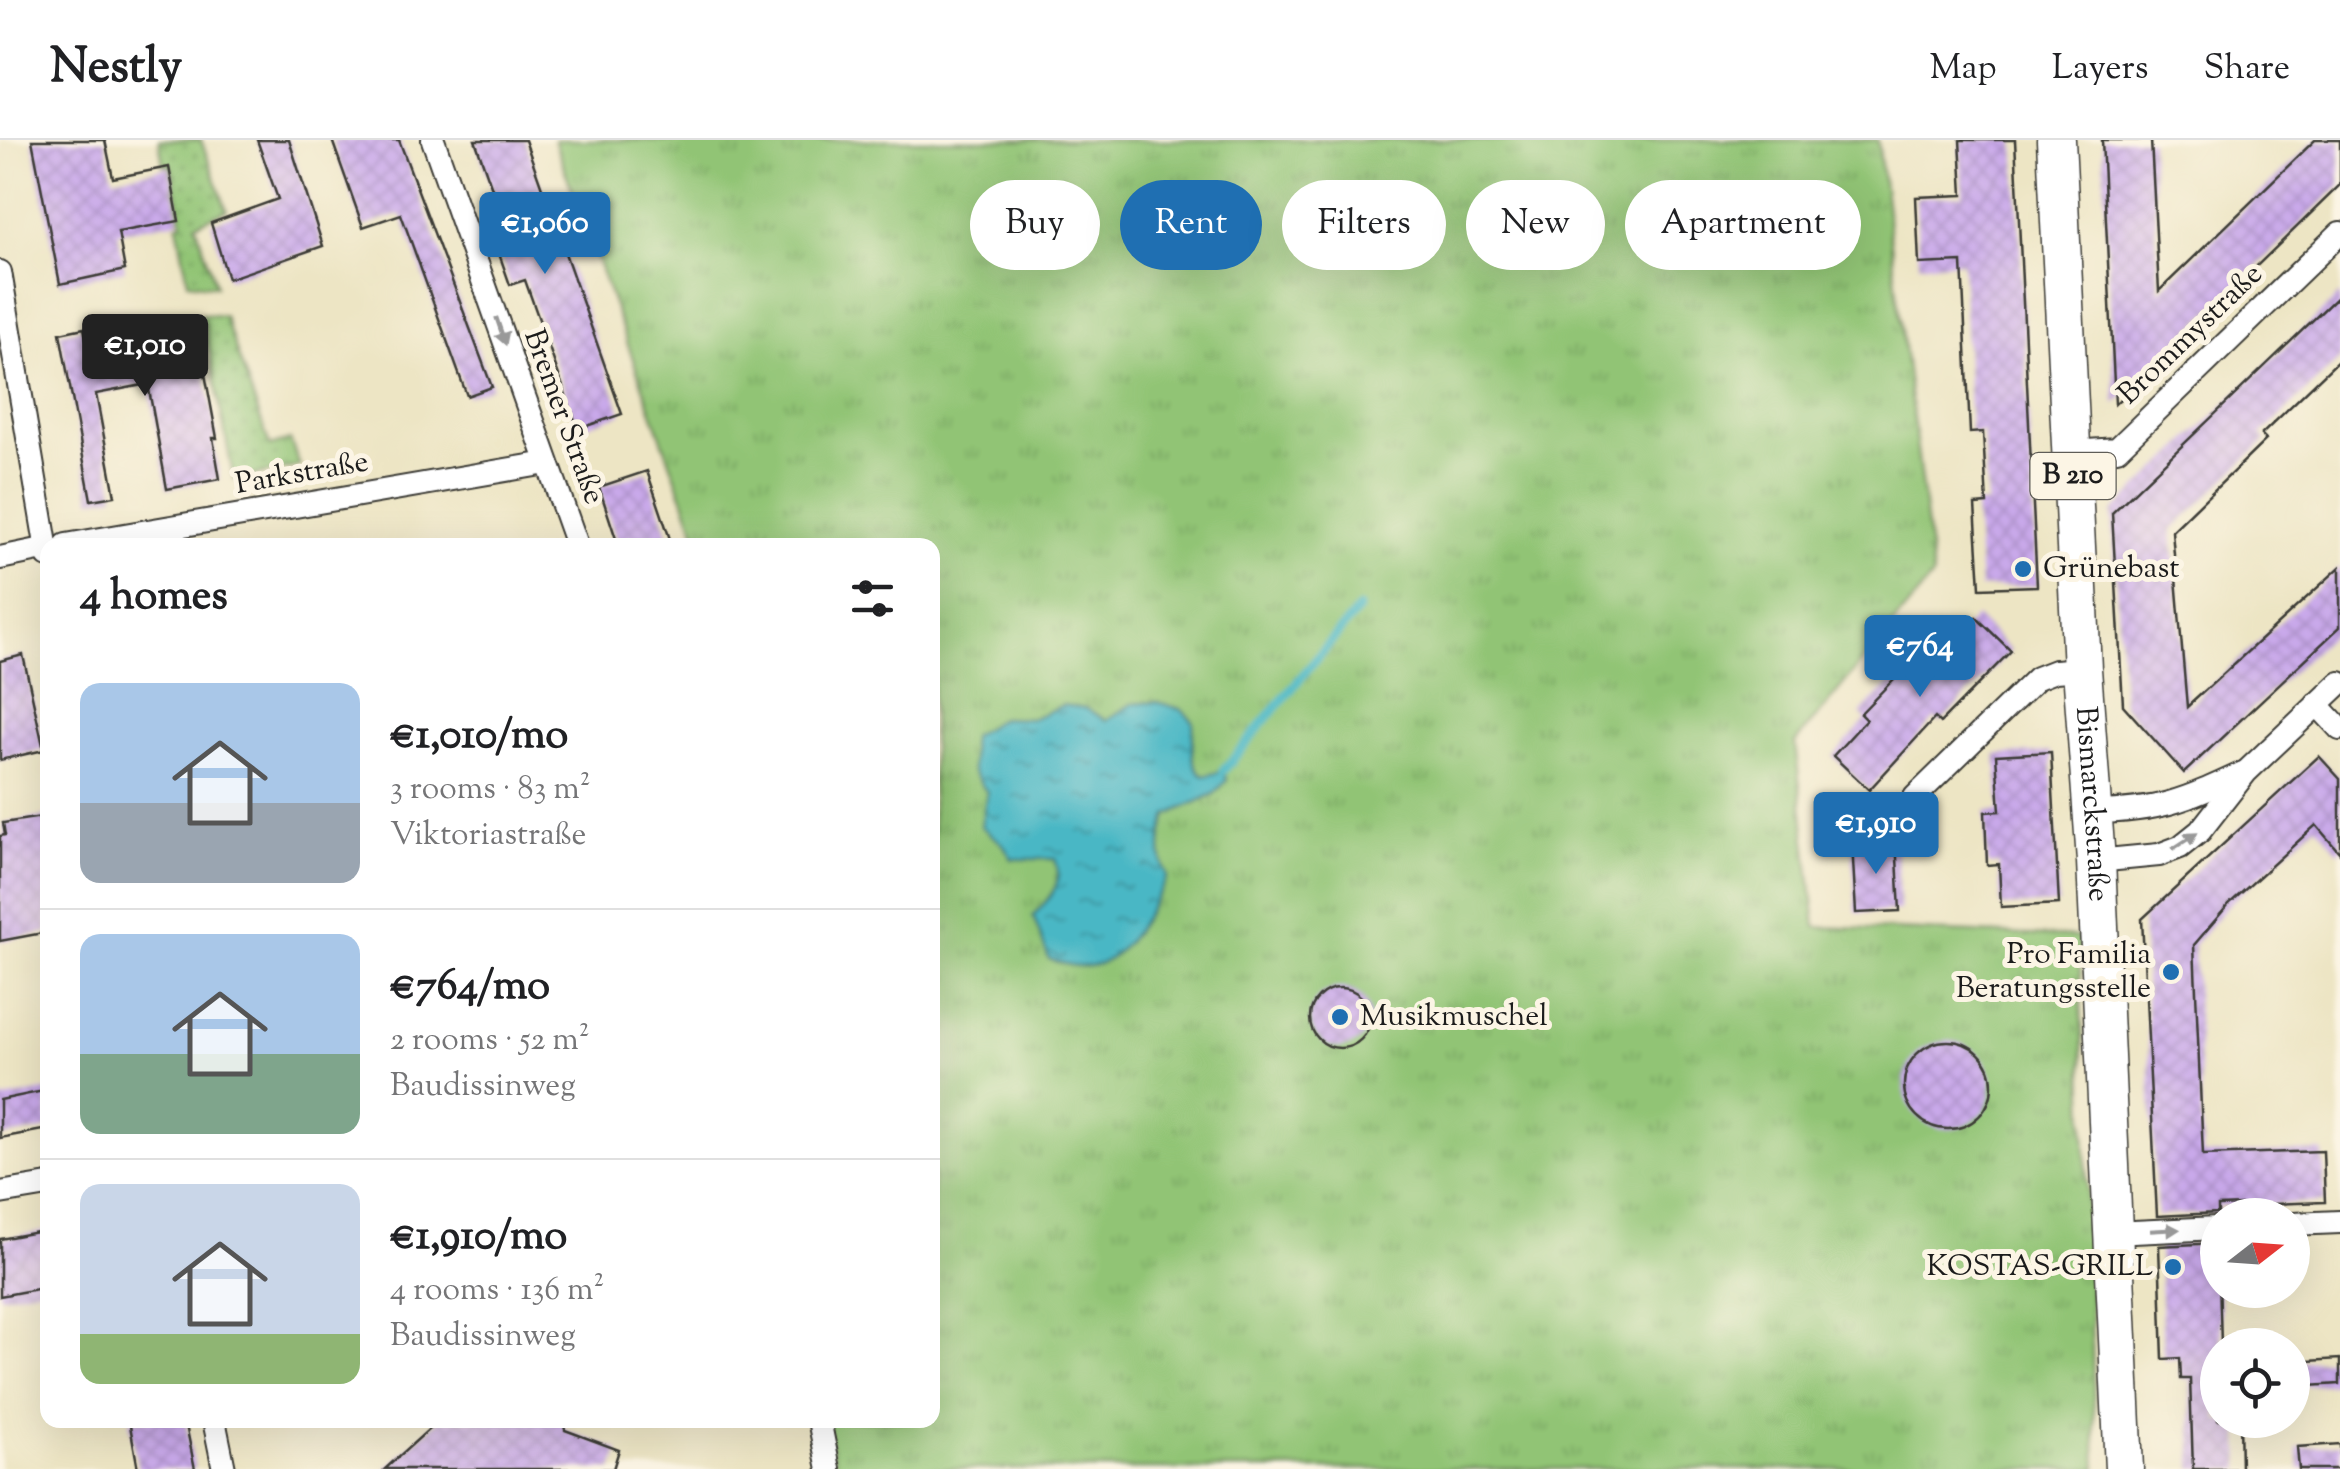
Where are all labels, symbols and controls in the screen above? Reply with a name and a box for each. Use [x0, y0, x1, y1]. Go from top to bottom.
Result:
text: Nestly [50, 35, 182, 104]
text: Map [1929, 44, 1997, 95]
text: Layers [2052, 44, 2149, 95]
text: Share [2204, 44, 2290, 95]
chip: Buy [970, 180, 1100, 270]
chip: Rent [1120, 180, 1262, 270]
chip: Filters [1282, 180, 1446, 270]
chip: New [1466, 180, 1605, 270]
chip: Apartment [1625, 180, 1861, 270]
pin: €1,060 [464, 192, 626, 277]
text: €1,060 [501, 201, 589, 247]
street label: Brommystraße [2109, 255, 2273, 415]
pin: €1,010 [64, 314, 226, 399]
one-way arrow [494, 317, 509, 347]
text: €1,010 [104, 323, 186, 369]
street label: Bremer Straße [511, 324, 615, 510]
street label: Parkstraße [232, 441, 372, 507]
road number: B 210 [2030, 453, 2116, 499]
place label: Grünebast [2043, 548, 2179, 591]
marker: Grünebast [2012, 558, 2034, 580]
text: 4 homes [80, 568, 228, 628]
icon: filters [845, 571, 900, 626]
pin: €764 [1861, 615, 1979, 700]
text: €764 [1886, 624, 1954, 670]
street label: Bismarckstraße [2063, 705, 2119, 903]
text: €1,010/mo [390, 707, 568, 767]
icon: home [160, 723, 280, 843]
text: 3 rooms · 83 m² [390, 767, 590, 813]
pin: €1,910 [1795, 792, 1957, 877]
text: €1,910 [1836, 801, 1916, 847]
text: Viktoriastraße [390, 813, 586, 859]
one-way arrow [2172, 832, 2199, 850]
place label: Pro Familia Beratungsstelle [1956, 934, 2151, 1011]
text: €764/mo [390, 958, 550, 1018]
marker: Pro Familia Beratungsstelle [2160, 961, 2182, 983]
icon: home [160, 974, 280, 1094]
place label: Musikmuschel [1360, 996, 1548, 1039]
marker: Musikmuschel [1329, 1006, 1351, 1028]
text: 2 rooms · 52 m² [390, 1018, 590, 1064]
text: Baudissinweg [390, 1064, 576, 1110]
north arrow [2200, 1198, 2310, 1308]
map controls [2200, 1198, 2310, 1438]
text: €1,910/mo [390, 1208, 567, 1268]
one-way arrow [2149, 1222, 2181, 1238]
icon: home [160, 1224, 280, 1344]
place label: KOSTAS-GRILL [1927, 1246, 2153, 1289]
marker: KOSTAS-GRILL [2162, 1256, 2184, 1278]
text: 4 rooms · 136 m² [390, 1268, 604, 1314]
text: Baudissinweg [390, 1314, 576, 1360]
button: locate [2200, 1328, 2310, 1438]

